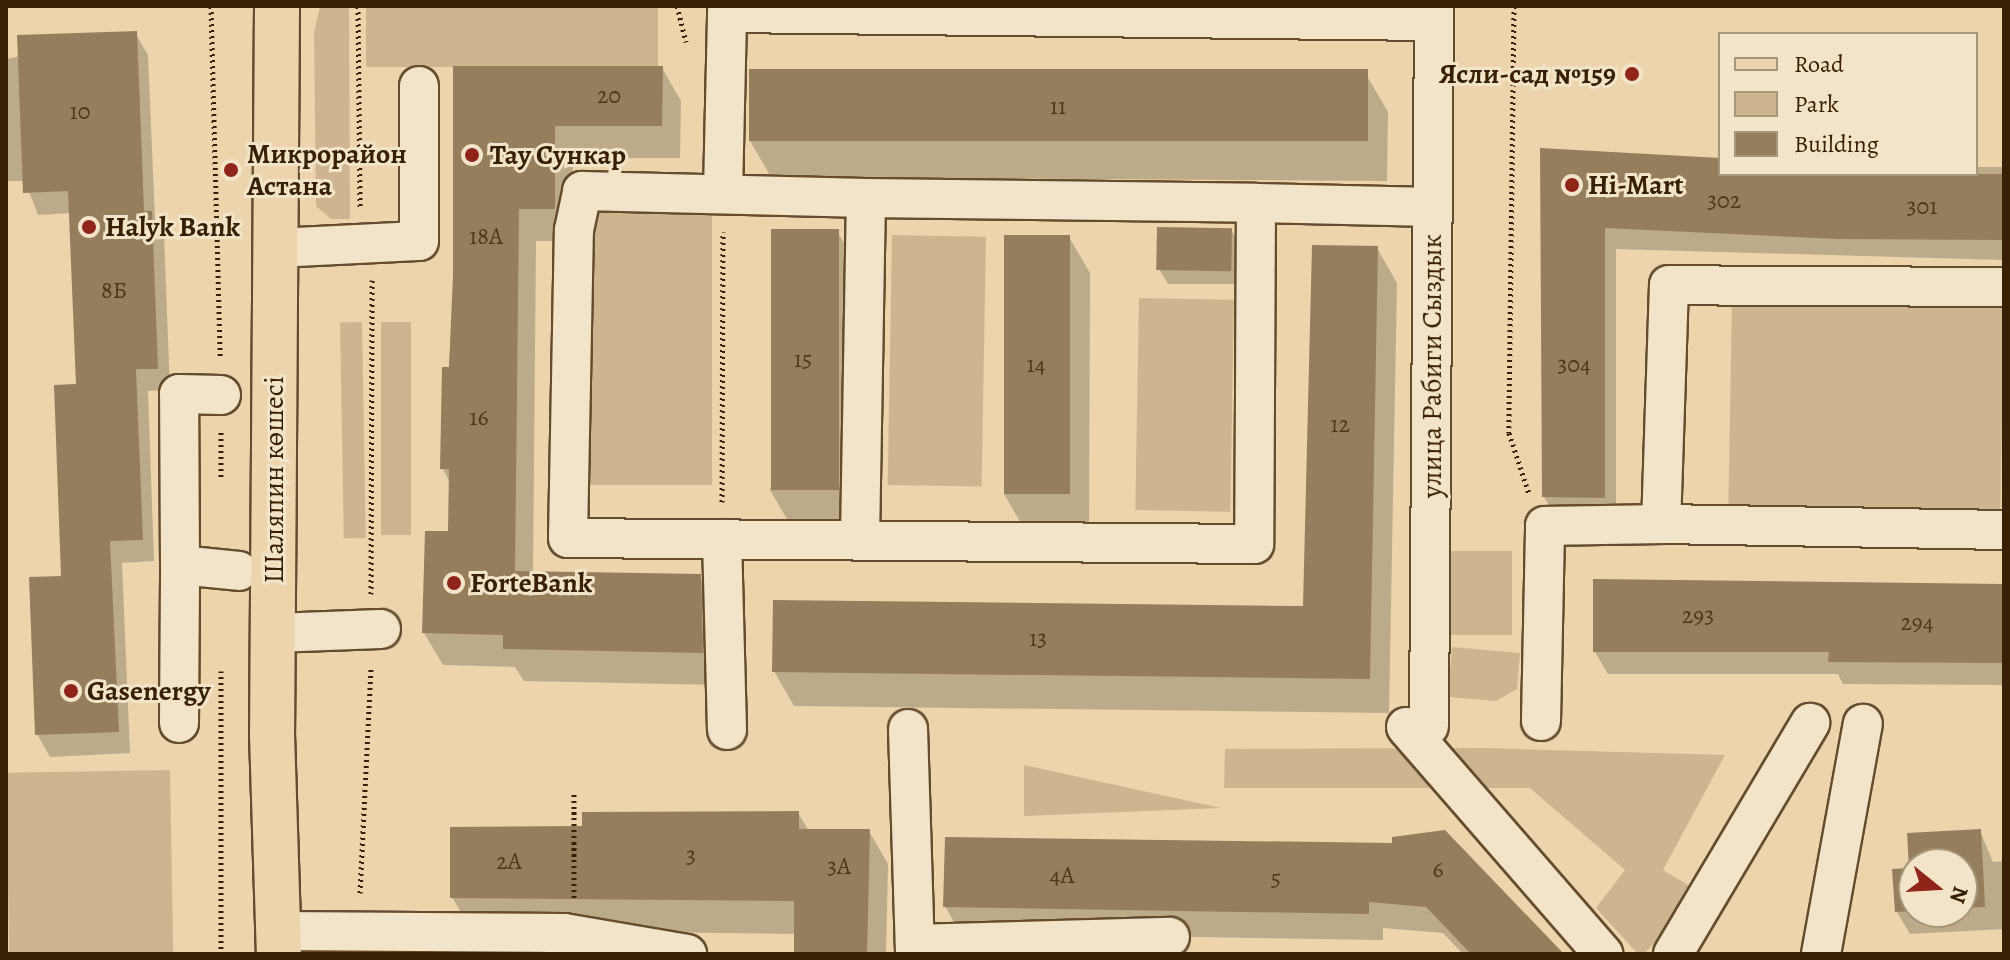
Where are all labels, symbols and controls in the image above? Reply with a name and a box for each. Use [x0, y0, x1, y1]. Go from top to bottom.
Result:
legend [1718, 32, 1978, 176]
text: Road [1794, 48, 1844, 80]
place label: Ясли-сад №159 [1439, 57, 1616, 91]
marker: Ясли-сад №159 [1623, 65, 1641, 83]
house number: 20 [597, 82, 621, 110]
text: Park [1794, 88, 1839, 120]
house number: 11 [1050, 93, 1066, 121]
house number: 10 [70, 98, 90, 126]
text: Building [1794, 128, 1879, 160]
place label: Микрорайон Астана [247, 137, 407, 203]
place label: Тау Сункар [490, 138, 626, 172]
marker: Тау Сункар [461, 144, 483, 166]
marker: Микрорайон Астана [222, 161, 240, 179]
place label: Hi-Mart [1588, 168, 1684, 202]
marker: Hi-Mart [1563, 176, 1581, 194]
house number: 302 [1707, 187, 1741, 215]
house number: 301 [1907, 193, 1937, 221]
place label: Halyk Bank [105, 210, 240, 244]
marker: Halyk Bank [80, 218, 98, 236]
house number: 18А [469, 223, 503, 251]
street label: улица Рабиги Сыздык [1415, 234, 1449, 498]
house number: 8Б [101, 277, 127, 305]
house number: 15 [794, 346, 812, 374]
house number: 14 [1026, 351, 1046, 379]
house number: 304 [1557, 351, 1591, 379]
street label: Шаляпин көшесі [257, 376, 291, 584]
house number: 16 [469, 404, 489, 432]
house number: 12 [1330, 411, 1350, 439]
place label: ForteBank [470, 566, 592, 600]
marker: ForteBank [445, 574, 463, 592]
house number: 293 [1682, 602, 1714, 630]
house number: 294 [1900, 609, 1934, 637]
house number: 13 [1029, 625, 1047, 653]
place label: Gasenergy [87, 674, 210, 708]
marker: Gasenergy [62, 682, 80, 700]
house number: 3 [686, 842, 696, 870]
house number: 2А [496, 848, 522, 876]
north arrow [1898, 848, 1978, 928]
house number: 3А [827, 853, 851, 881]
house number: 6 [1432, 856, 1444, 884]
house number: 4А [1050, 862, 1074, 890]
house number: 5 [1271, 865, 1281, 893]
text: N [1942, 883, 1976, 907]

